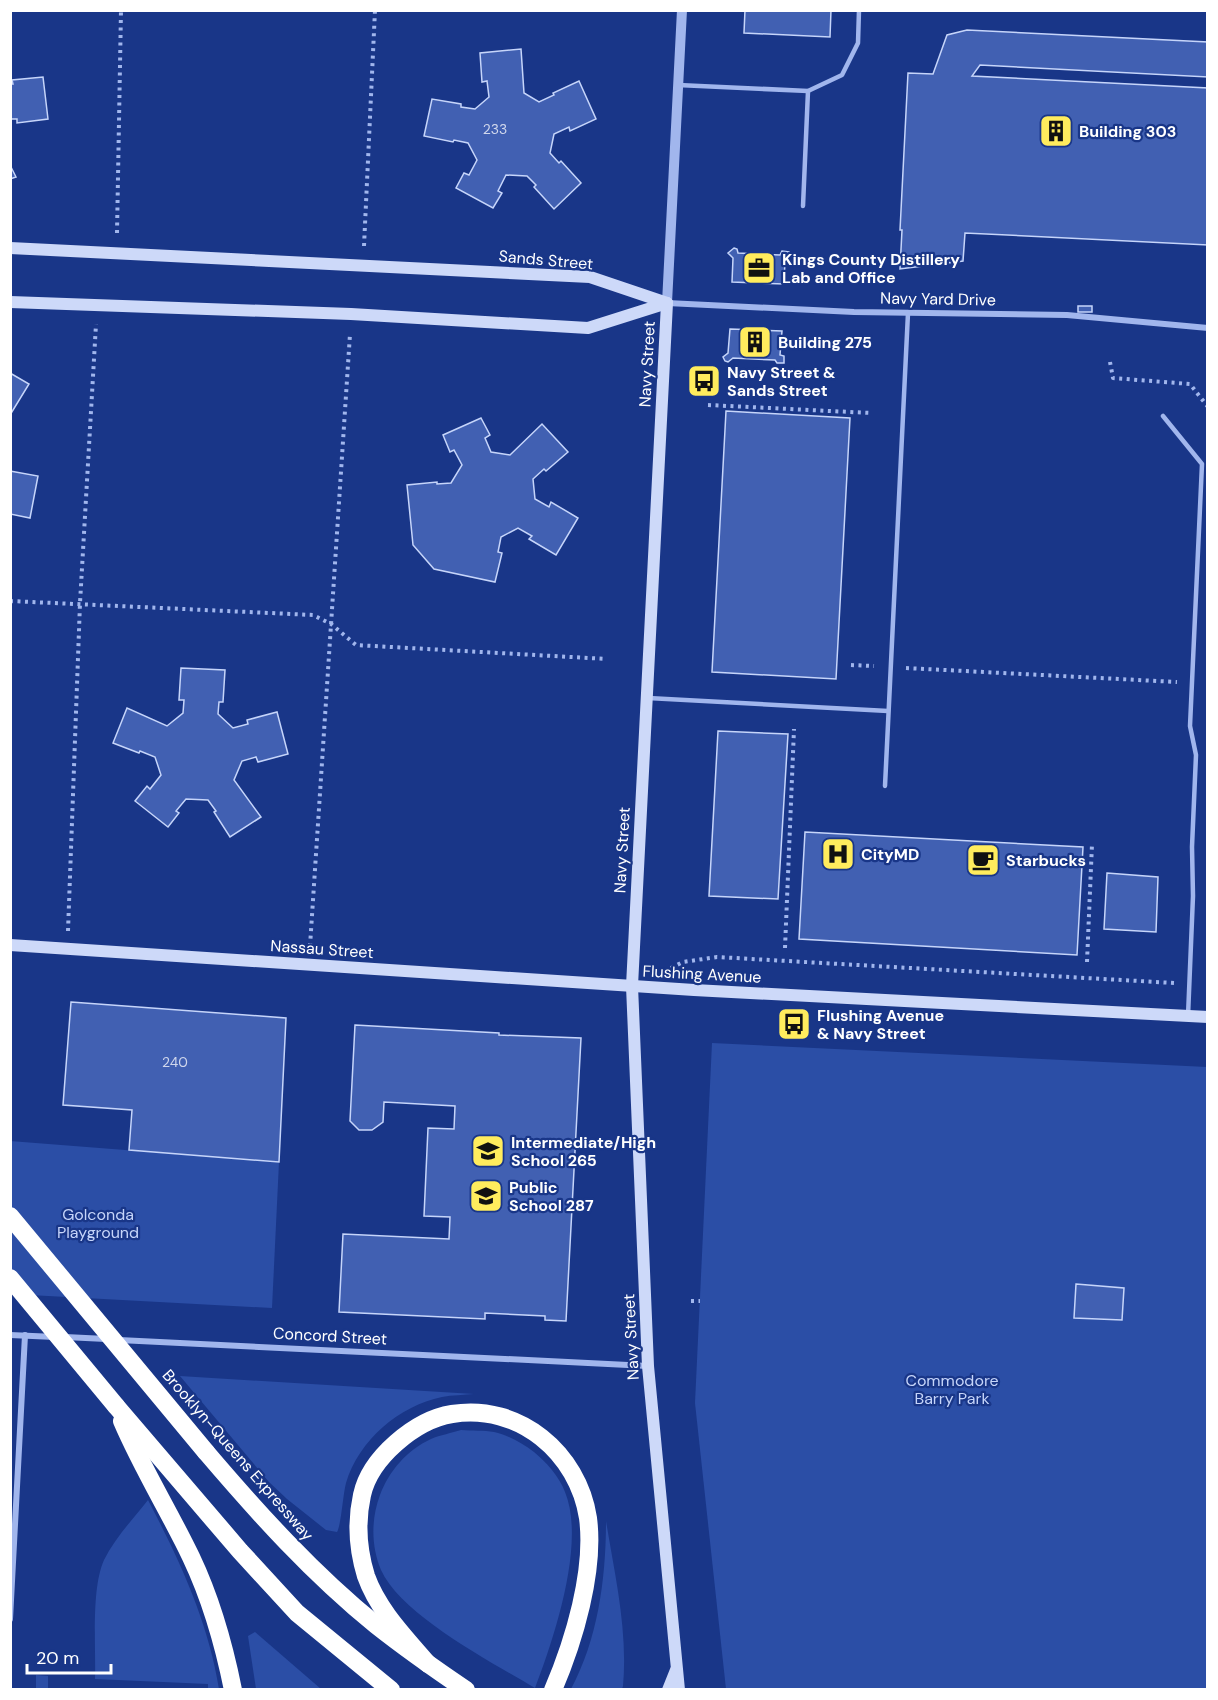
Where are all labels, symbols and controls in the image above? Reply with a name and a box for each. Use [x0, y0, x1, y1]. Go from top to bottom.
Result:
building icon: Building 303 [1038, 113, 1074, 149]
house number: 233 [483, 120, 507, 138]
place label: Building 303 [1079, 121, 1176, 142]
street label: Sands Street [498, 245, 594, 275]
place label: Kings County Distillery Lab and Office [782, 249, 960, 288]
office icon: Kings County Distillery Lab and Office [741, 250, 777, 286]
street label: Navy Yard Drive [880, 287, 996, 311]
street label: Navy Street [634, 320, 660, 408]
building icon: Building 275 [737, 324, 773, 360]
place label: Building 275 [778, 332, 872, 353]
place label: Navy Street & Sands Street [727, 362, 836, 401]
bus stop icon: Navy Street & Sands Street [686, 363, 722, 399]
street label: Navy Street [609, 806, 635, 894]
hospital icon: CityMD [820, 836, 856, 872]
cafe icon: Starbucks [965, 842, 1001, 878]
place label: CityMD [861, 844, 919, 865]
place label: Starbucks [1006, 850, 1086, 871]
street label: Nassau Street [270, 935, 374, 963]
street label: Flushing Avenue [642, 960, 762, 988]
place label: Flushing Avenue & Navy Street [817, 1005, 944, 1044]
bus stop icon: Flushing Avenue & Navy Street [776, 1006, 812, 1042]
house number: 240 [162, 1053, 188, 1071]
place label: Intermediate/High School 265 [511, 1132, 656, 1171]
school or university icon: Intermediate/High School 265 [470, 1133, 506, 1169]
place label: Public School 287 [509, 1177, 594, 1216]
school or university icon: Public School 287 [468, 1178, 504, 1214]
park label: Golconda Playground [57, 1204, 139, 1243]
street label: Navy Street [618, 1293, 644, 1381]
street label: Concord Street [273, 1323, 387, 1349]
street label: Brooklyn-Queens Expressway [158, 1365, 318, 1545]
park label: Commodore Barry Park [905, 1370, 999, 1409]
scale bar [27, 1637, 111, 1675]
text: 20 m [36, 1646, 79, 1670]

